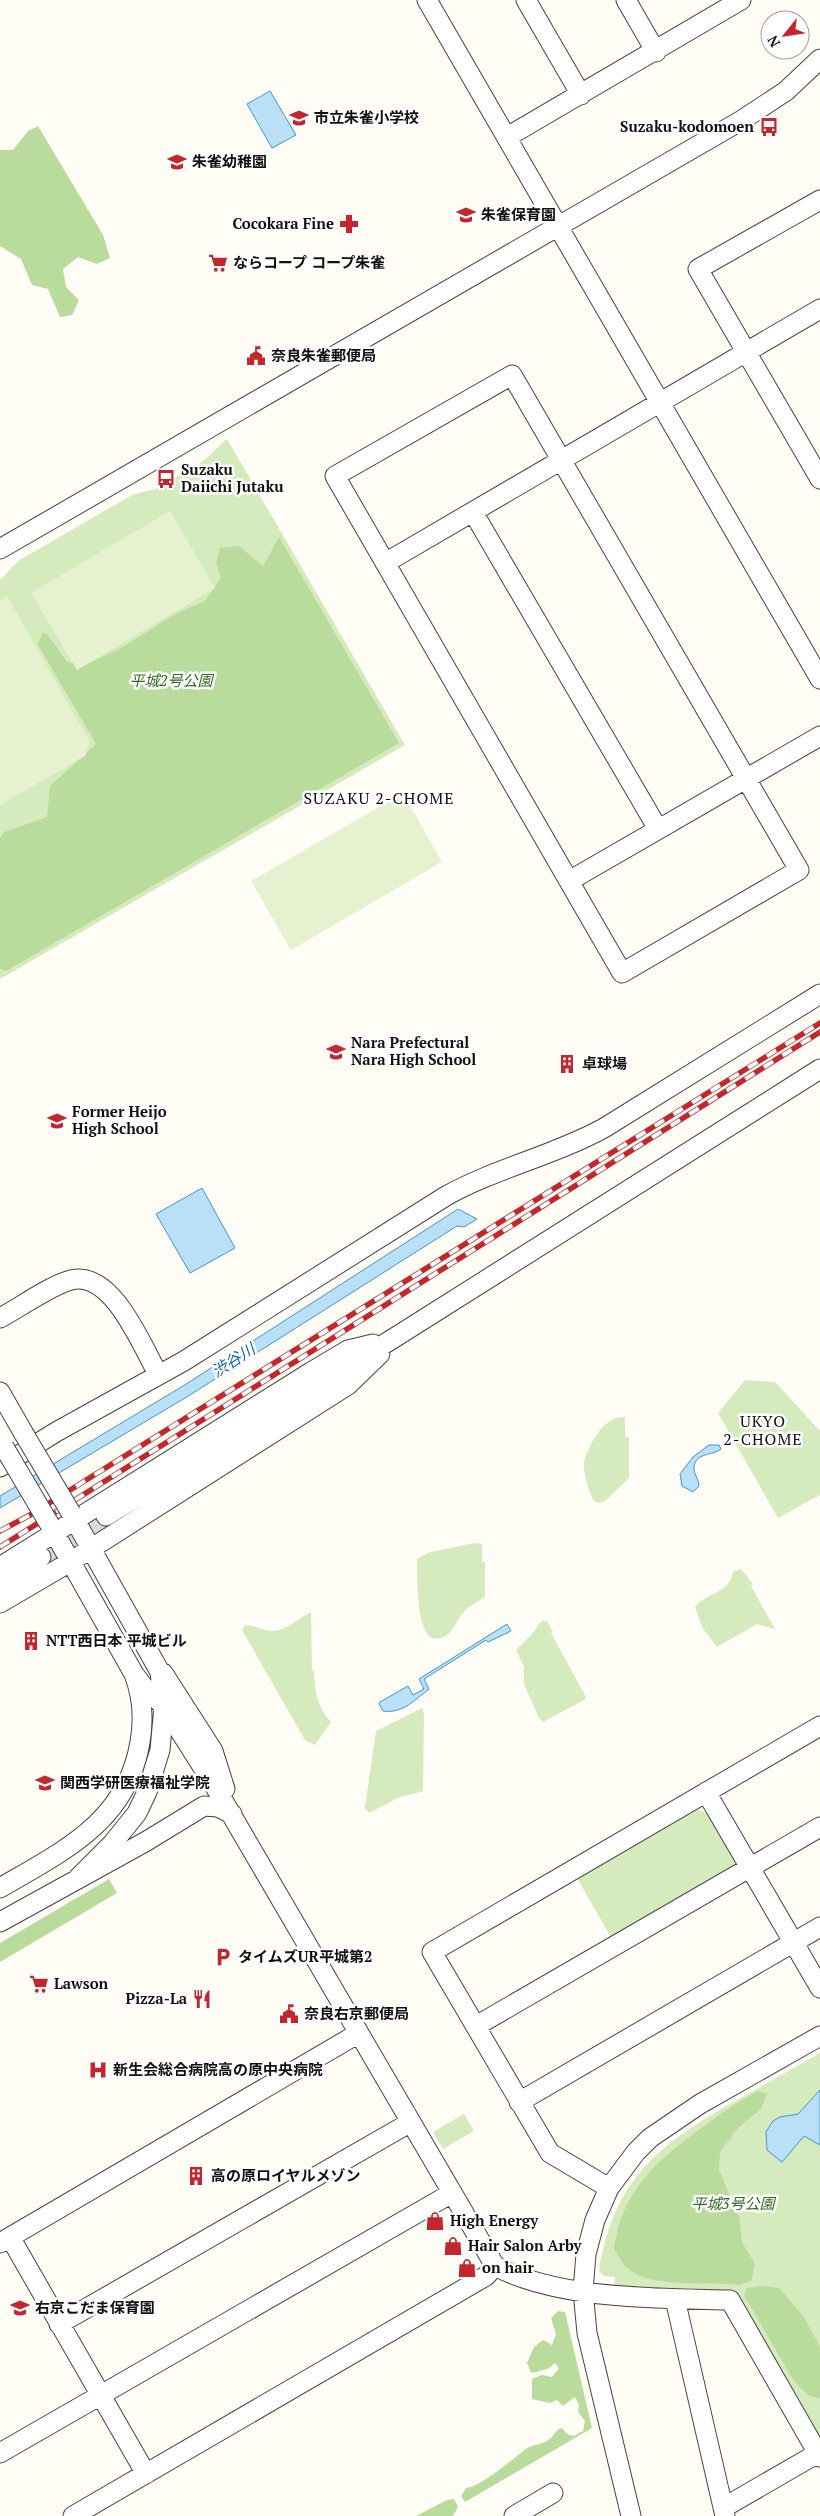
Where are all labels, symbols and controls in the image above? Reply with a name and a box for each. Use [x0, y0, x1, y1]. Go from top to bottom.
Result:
north arrow [760, 10, 810, 60]
text: N [762, 32, 784, 51]
school or university icon: 市立朱雀小学校 [288, 107, 310, 129]
place label: 市立朱雀小学校 [314, 107, 419, 127]
place label: Suzaku-kodomoen [620, 116, 754, 136]
bus stop icon: Suzaku-kodomoen [758, 116, 780, 138]
school or university icon: 朱雀幼稚園 [166, 151, 188, 173]
place label: 朱雀幼稚園 [192, 151, 267, 171]
school or university icon: 朱雀保育園 [455, 204, 477, 226]
place label: 朱雀保育園 [481, 204, 556, 224]
place label: Cocokara Fine [232, 213, 334, 233]
pharmacy icon: Cocokara Fine [338, 213, 360, 235]
supermarket icon: ならコープ コープ朱雀 [207, 252, 229, 274]
place label: ならコープ コープ朱雀 [233, 252, 385, 272]
public building icon: 奈良朱雀郵便局 [245, 345, 267, 367]
place label: 奈良朱雀郵便局 [271, 345, 376, 365]
place label: Suzaku Daiichi Jutaku [181, 459, 284, 496]
bus stop icon: Suzaku Daiichi Jutaku [155, 468, 177, 490]
park label: 平城2号公園 [130, 670, 214, 690]
district label: SUZAKU 2-CHOME [304, 787, 454, 809]
place label: Nara Prefectural Nara High School [351, 1032, 476, 1069]
school or university icon: Nara Prefectural Nara High School [325, 1041, 347, 1063]
building icon: 卓球場 [556, 1053, 578, 1075]
place label: 卓球場 [582, 1053, 627, 1073]
place label: Former Heijo High School [72, 1101, 167, 1138]
school or university icon: Former Heijo High School [46, 1110, 68, 1132]
water label: 渋谷川 [207, 1337, 261, 1382]
district label: UKYO 2-CHOME [723, 1410, 803, 1450]
building icon: NTT西日本 平城ビル [20, 1630, 42, 1652]
place label: NTT西日本 平城ビル [46, 1630, 186, 1650]
school or university icon: 関西学研医療福祉学院 [34, 1772, 56, 1794]
place label: 関西学研医療福祉学院 [60, 1772, 210, 1792]
parking icon: タイムズUR平城第2 [212, 1946, 234, 1968]
place label: タイムズUR平城第2 [238, 1946, 372, 1966]
supermarket icon: Lawson [28, 1973, 50, 1995]
place label: Lawson [54, 1973, 109, 1993]
place label: Pizza-La [126, 1988, 188, 2008]
restaurant icon: Pizza-La [191, 1988, 213, 2010]
public building icon: 奈良右京郵便局 [278, 2003, 300, 2025]
place label: 奈良右京郵便局 [304, 2003, 409, 2023]
hospital icon: 新生会総合病院高の原中央病院 [87, 2059, 109, 2081]
place label: 新生会総合病院高の原中央病院 [113, 2059, 323, 2079]
building icon: 高の原ロイヤルメゾン [185, 2165, 207, 2187]
place label: 高の原ロイヤルメゾン [211, 2165, 361, 2185]
park label: 平城3号公園 [692, 2193, 776, 2213]
shop icon: High Energy [424, 2210, 446, 2232]
place label: High Energy [450, 2210, 539, 2230]
shop icon: Hair Salon Arby [442, 2235, 464, 2257]
place label: Hair Salon Arby [468, 2235, 583, 2255]
shop icon: on hair [456, 2257, 478, 2279]
place label: on hair [482, 2257, 535, 2277]
school or university icon: 右京こだま保育園 [9, 2297, 31, 2319]
place label: 右京こだま保育園 [35, 2297, 155, 2317]

